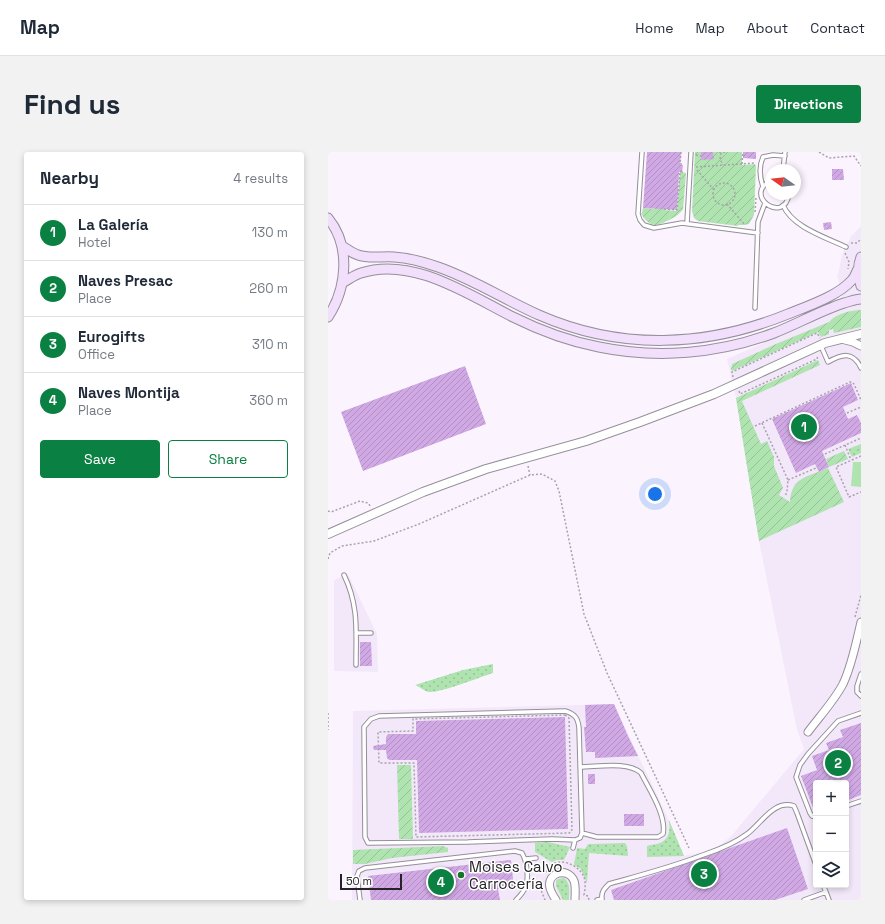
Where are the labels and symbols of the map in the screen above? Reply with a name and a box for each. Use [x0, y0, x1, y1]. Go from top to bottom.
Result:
north arrow [765, 164, 801, 200]
pin: 1 [791, 412, 817, 442]
your location [645, 484, 665, 504]
pin: 2 [825, 748, 851, 778]
place label: Moises Calvo Carrocería [469, 857, 562, 893]
pin: 3 [691, 859, 717, 889]
pin: 4 [428, 867, 454, 897]
marker: Moises Calvo Carrocería [456, 870, 466, 880]
scale bar [340, 872, 402, 891]

